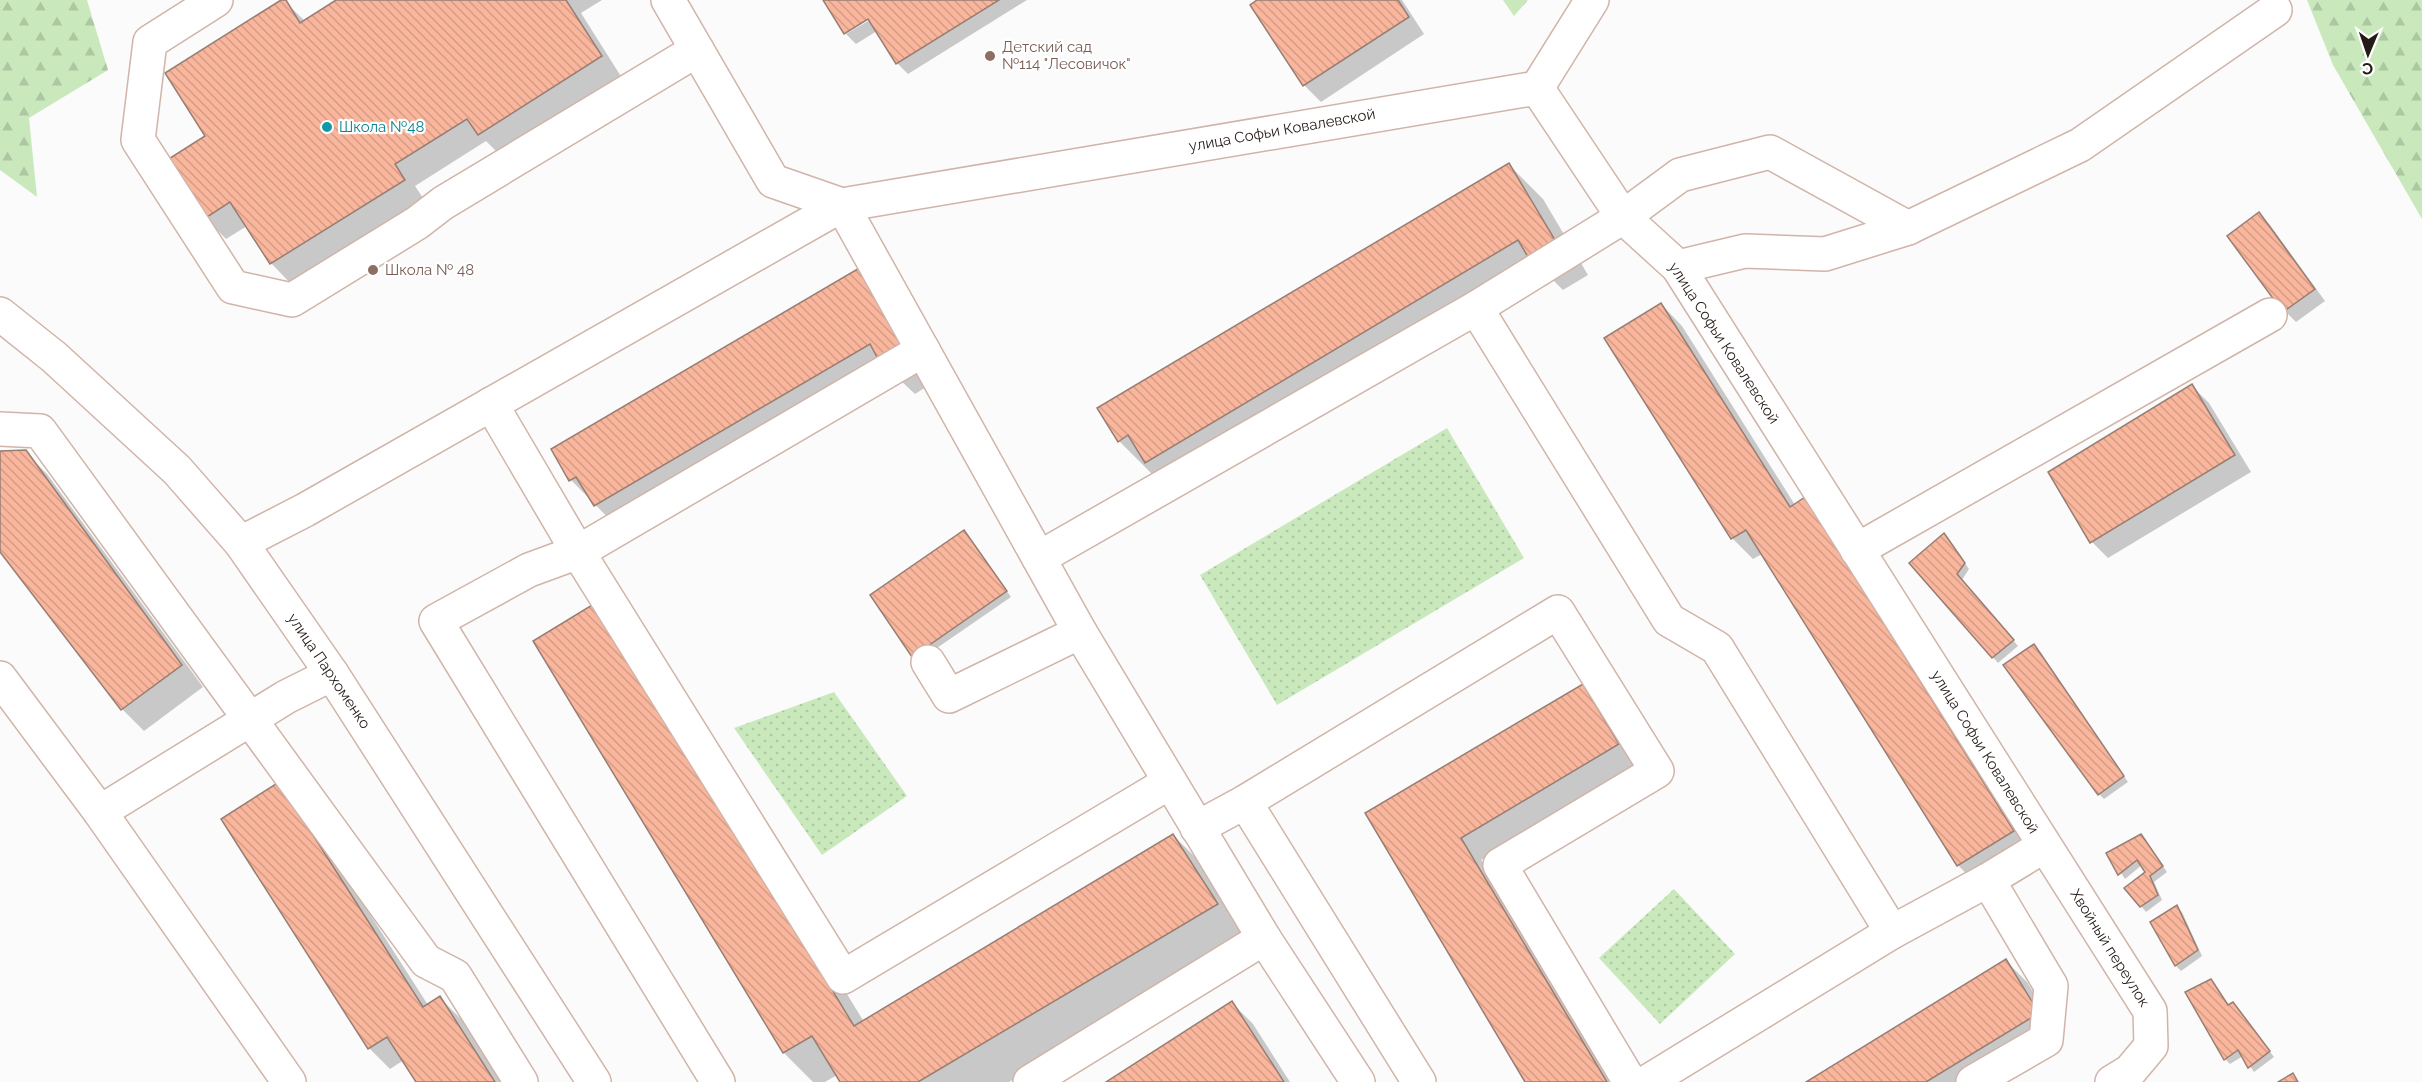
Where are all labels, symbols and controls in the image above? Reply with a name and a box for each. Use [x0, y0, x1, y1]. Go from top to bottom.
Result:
north arrow [2338, 24, 2398, 84]
place label: Детский сад №114 "Лесовичок" [1002, 38, 1131, 73]
marker: Детский сад №114 "Лесовичок" [983, 49, 997, 63]
text: С [2362, 59, 2373, 78]
street label: улица Софьи Ковалевской [1187, 105, 1377, 155]
place label: Школа №48 [339, 118, 424, 136]
marker: Школа №48 [320, 120, 334, 134]
street label: улица Софьи Ковалевской [1665, 259, 1783, 427]
place label: Школа № 48 [385, 261, 474, 279]
marker: Школа № 48 [366, 263, 380, 277]
street label: улица Пархоменко [284, 610, 374, 732]
street label: улица Софьи Ковалевской [1927, 667, 2043, 837]
street label: Хвойный переулок [2066, 886, 2154, 1010]

